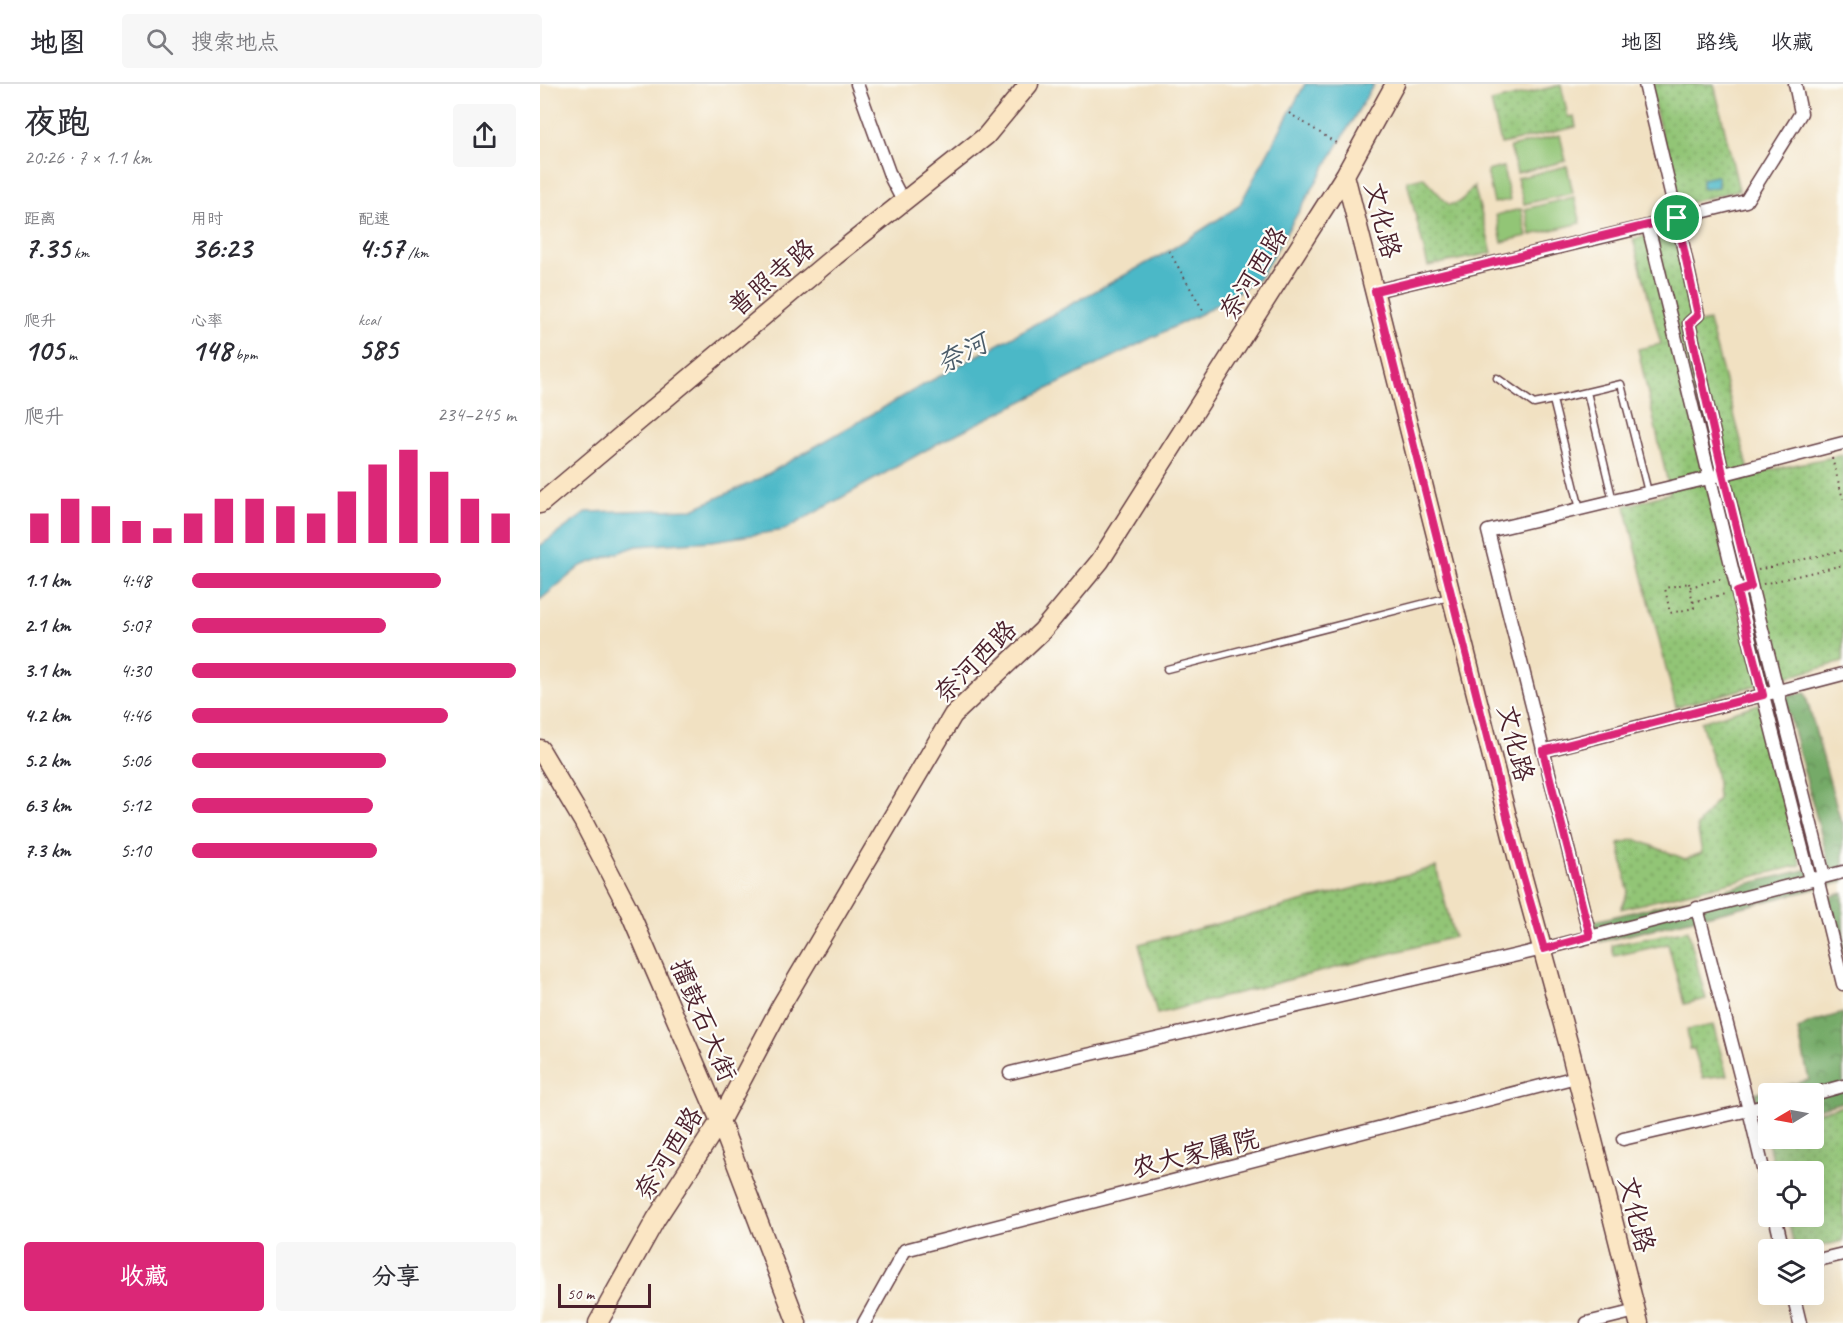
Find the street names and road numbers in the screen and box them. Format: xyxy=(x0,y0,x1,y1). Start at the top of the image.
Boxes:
street label: 文化路 xyxy=(1357,178,1408,262)
street label: 奈河西路 xyxy=(1212,220,1295,326)
street label: 普照寺路 xyxy=(721,231,822,323)
street label: 奈河西路 xyxy=(927,613,1024,710)
street label: 文化路 xyxy=(1490,701,1541,785)
street label: 擂鼓石大街 xyxy=(663,954,744,1086)
street label: 奈河西路 xyxy=(627,1100,710,1206)
street label: 农大家属院 xyxy=(1128,1122,1262,1185)
street label: 文化路 xyxy=(1611,1172,1662,1256)

